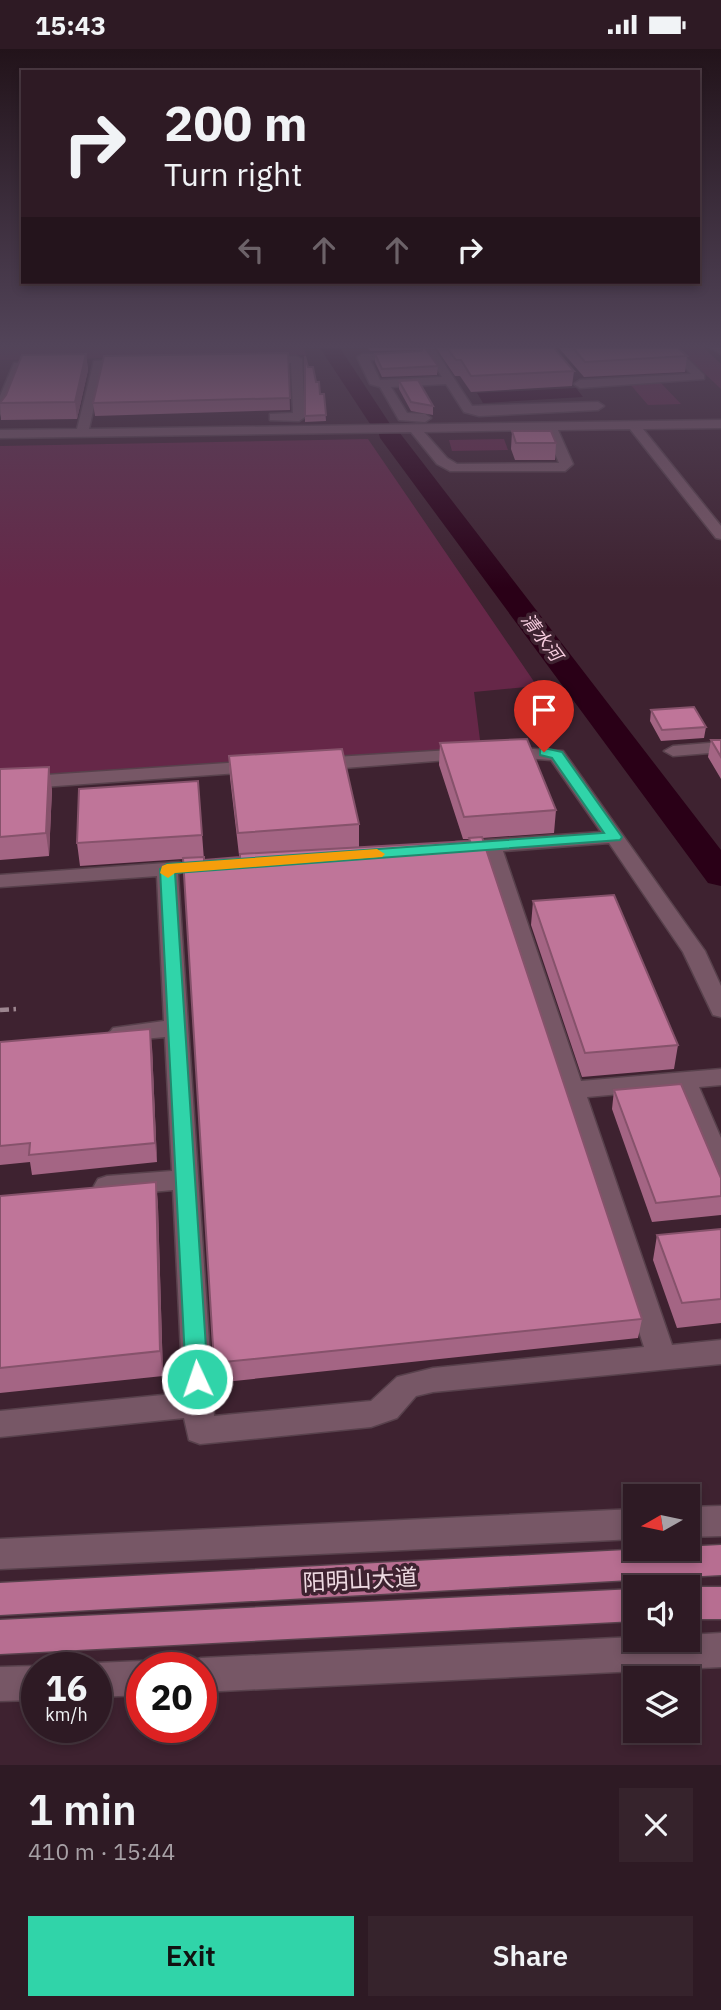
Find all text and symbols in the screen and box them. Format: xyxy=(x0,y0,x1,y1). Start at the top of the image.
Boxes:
text: 15:43 xyxy=(35,8,106,42)
text: 200 m xyxy=(164,91,308,154)
icon: right xyxy=(49,98,140,189)
text: Turn right xyxy=(164,153,302,195)
icon: left xyxy=(232,231,270,269)
icon: ahead xyxy=(305,231,343,269)
icon: ahead xyxy=(378,231,416,269)
icon: right xyxy=(451,231,489,269)
water label: 清水河 xyxy=(517,609,569,668)
pin xyxy=(514,680,574,752)
icon: arrive xyxy=(525,691,563,729)
position arrow xyxy=(160,1342,234,1416)
north arrow xyxy=(623,1484,700,1561)
map controls xyxy=(623,1484,700,1743)
street label: 阳明山大道 xyxy=(302,1561,418,1597)
button: sound xyxy=(623,1575,700,1652)
speed limit sign: 20 xyxy=(126,1652,217,1743)
text: 16 xyxy=(45,1665,88,1711)
button: layers xyxy=(623,1666,700,1743)
text: km/h xyxy=(45,1703,88,1726)
text: 1 min xyxy=(28,1782,137,1837)
button: close xyxy=(619,1788,693,1862)
text: 410 m · 15:44 xyxy=(28,1836,175,1866)
button: Exit xyxy=(28,1916,354,1996)
button: Share xyxy=(368,1916,693,1996)

